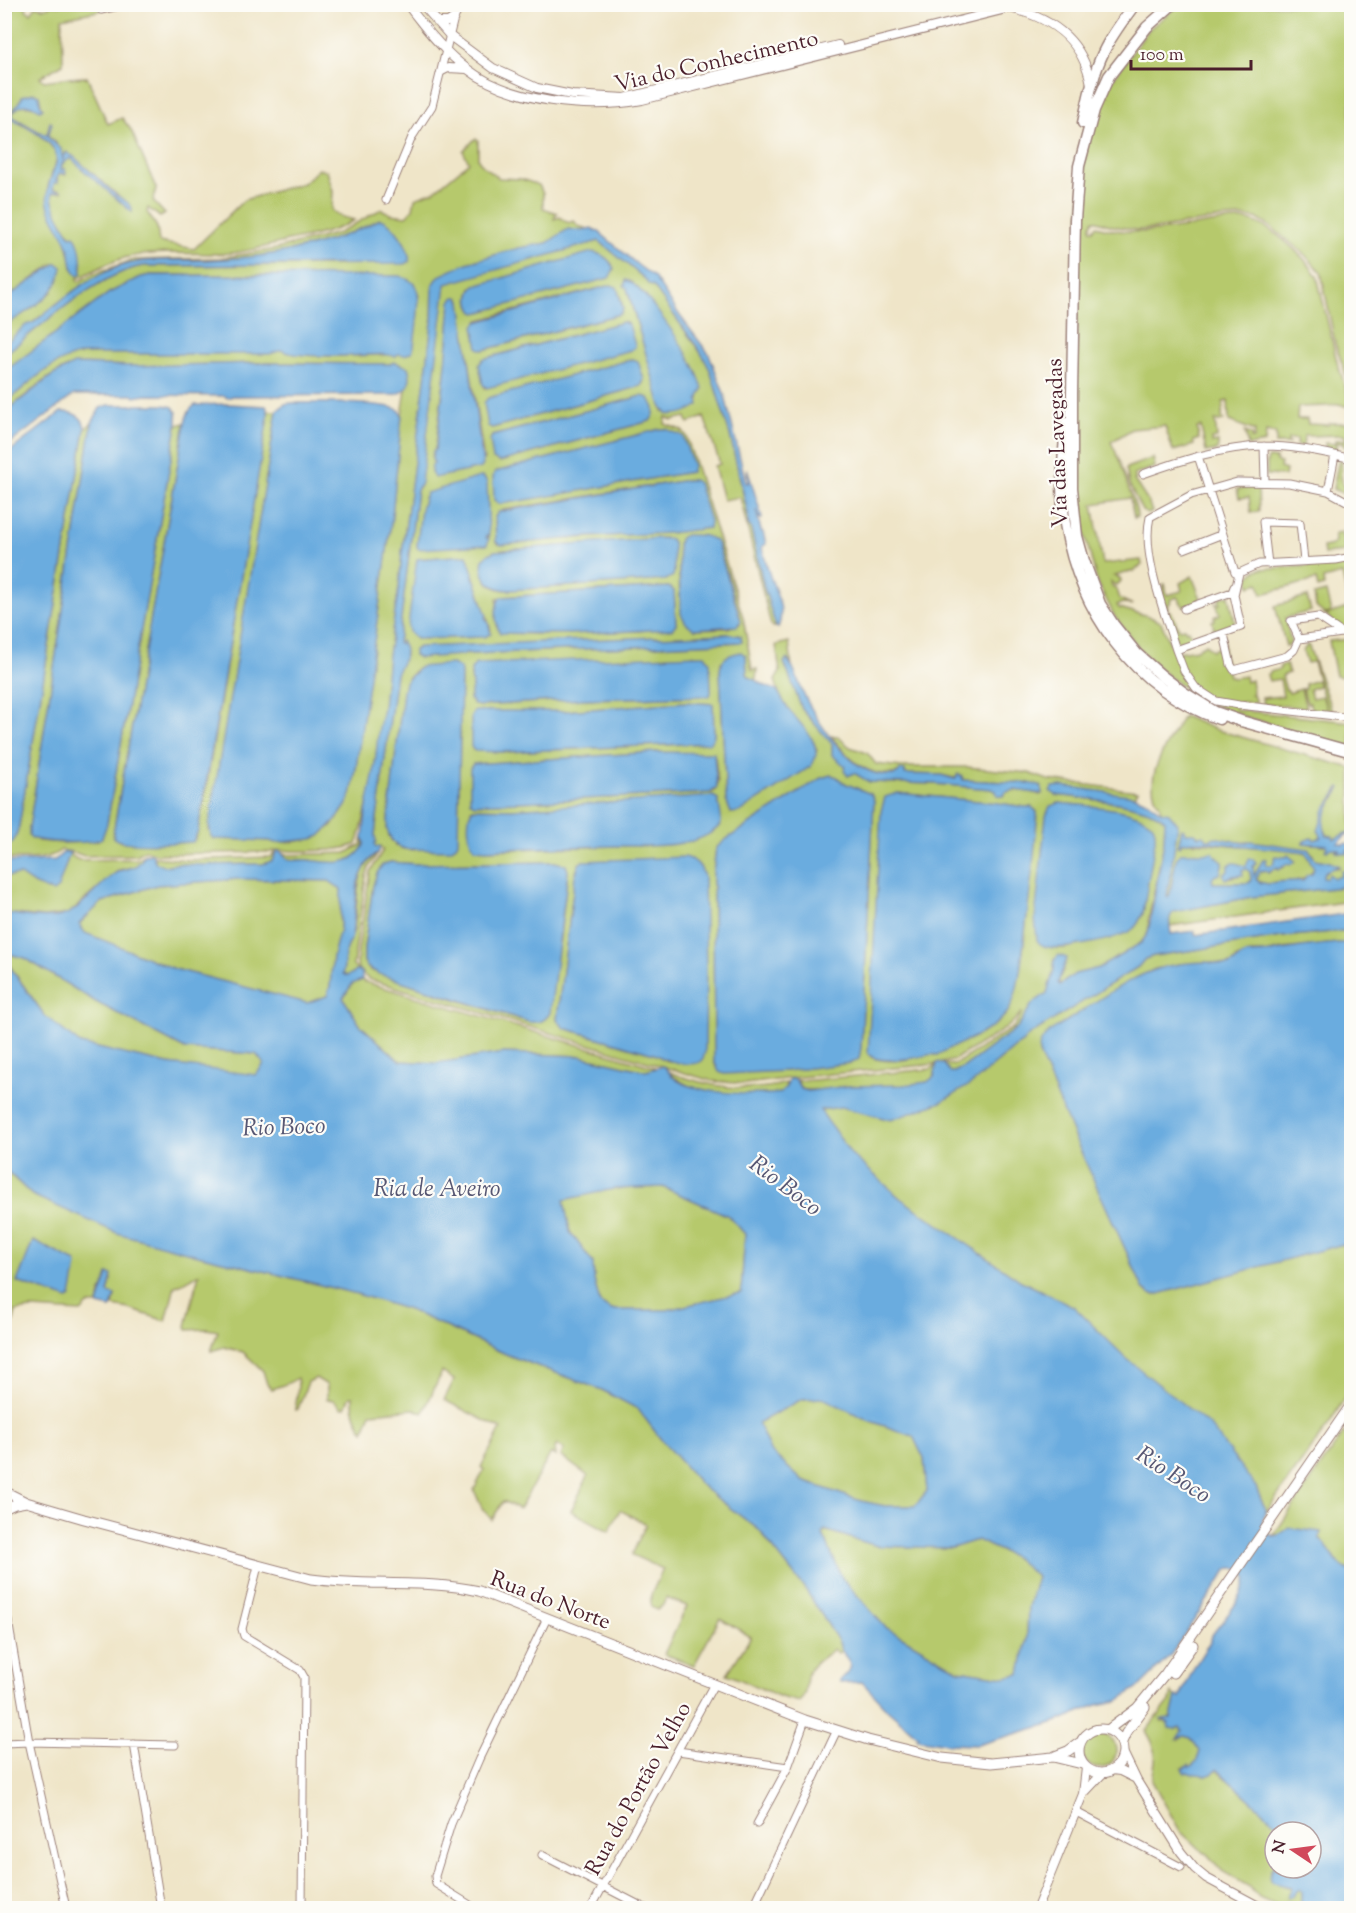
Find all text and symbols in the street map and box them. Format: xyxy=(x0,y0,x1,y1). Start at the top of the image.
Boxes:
street label: Via do Conhecimento xyxy=(612,24,822,102)
scale bar xyxy=(1131,33,1251,71)
text: 100 m xyxy=(1140,43,1184,69)
street label: Via das Lavegadas xyxy=(1040,358,1078,528)
water label: Rio Boco xyxy=(242,1110,326,1146)
water label: Rio Boco xyxy=(741,1148,828,1225)
water label: Ria de Aveiro xyxy=(374,1173,500,1207)
water label: Rio Boco xyxy=(1129,1439,1217,1513)
street label: Rua do Norte xyxy=(485,1564,615,1639)
street label: Rua do Portão Velho xyxy=(579,1697,701,1882)
north arrow xyxy=(1263,1820,1323,1880)
text: N xyxy=(1268,1838,1294,1856)

